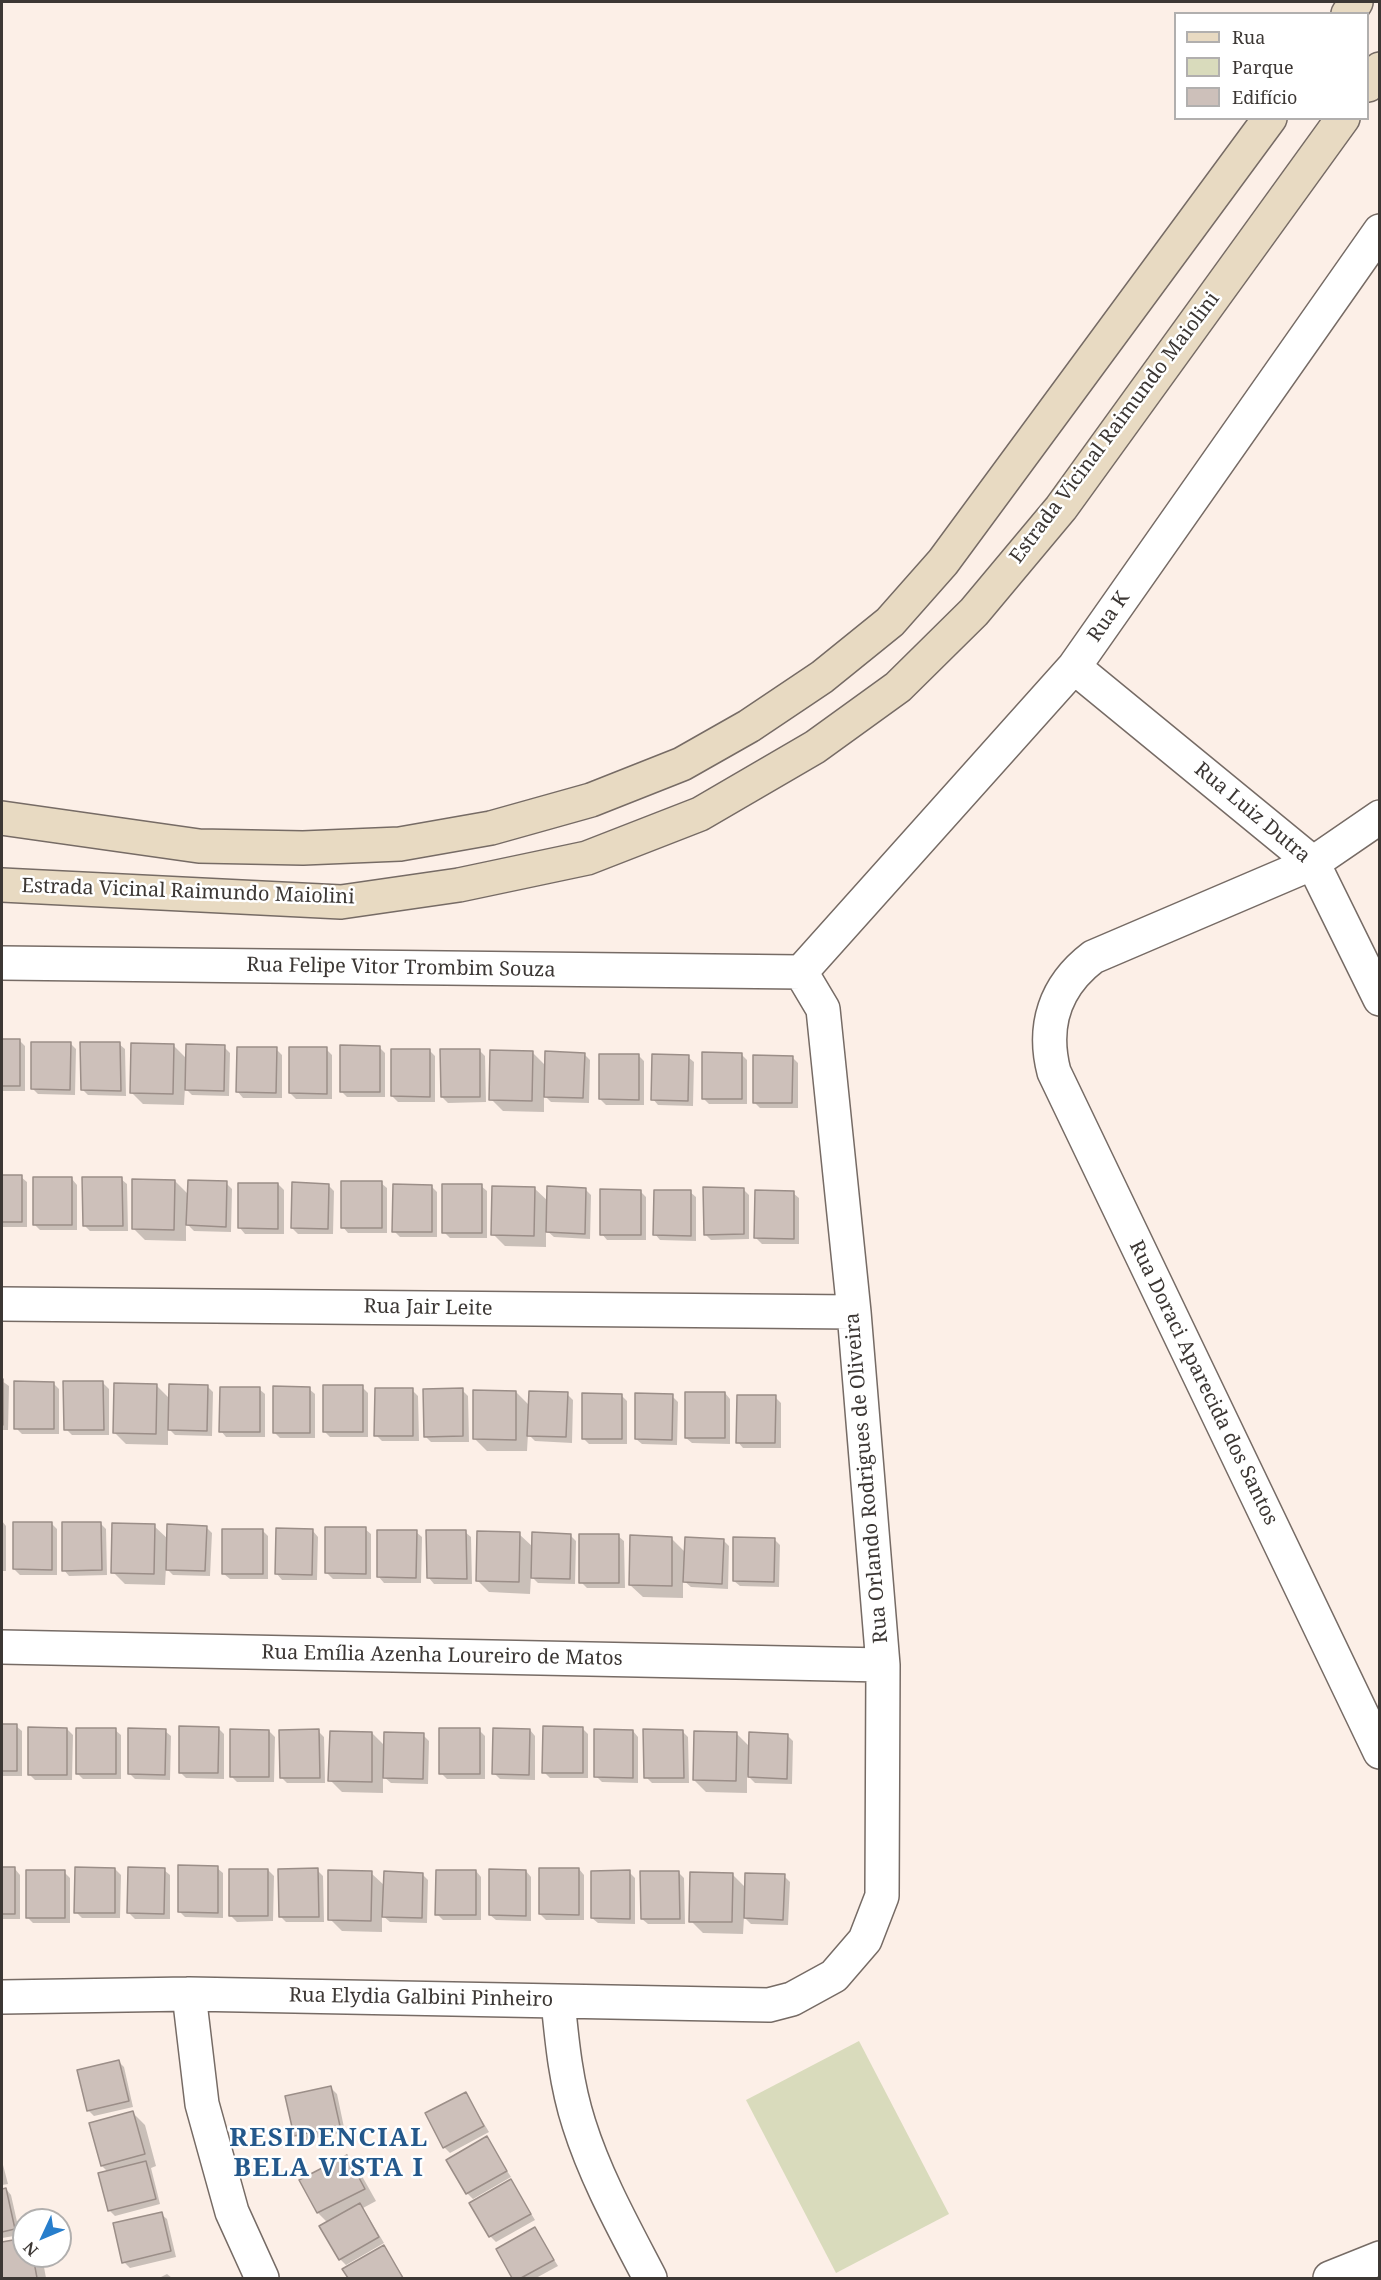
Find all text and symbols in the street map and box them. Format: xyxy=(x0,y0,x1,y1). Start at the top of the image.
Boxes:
legend xyxy=(1174,12,1369,120)
text: Rua xyxy=(1232,25,1265,49)
text: Parque xyxy=(1232,55,1294,79)
text: Edifício xyxy=(1232,85,1297,109)
street label: Estrada Vicinal Raimundo Maiolini xyxy=(1005,288,1225,568)
street label: Rua K xyxy=(1083,587,1135,647)
street label: Rua Luiz Dutra xyxy=(1189,758,1315,868)
street label: Estrada Vicinal Raimundo Maiolini xyxy=(21,874,355,910)
street label: Rua Felipe Vitor Trombim Souza xyxy=(246,953,556,983)
street label: Rua Doraci Aparecida dos Santos xyxy=(1123,1237,1283,1529)
street label: Rua Jair Leite xyxy=(363,1295,493,1321)
street label: Rua Orlando Rodrigues de Oliveira xyxy=(841,1312,893,1644)
street label: Rua Emília Azenha Loureiro de Matos xyxy=(261,1641,623,1671)
street label: Rua Elydia Galbini Pinheiro xyxy=(289,1984,553,2012)
district label: RESIDENCIAL BELA VISTA I xyxy=(229,2123,429,2184)
north arrow xyxy=(12,2208,72,2268)
text: N xyxy=(18,2237,43,2261)

